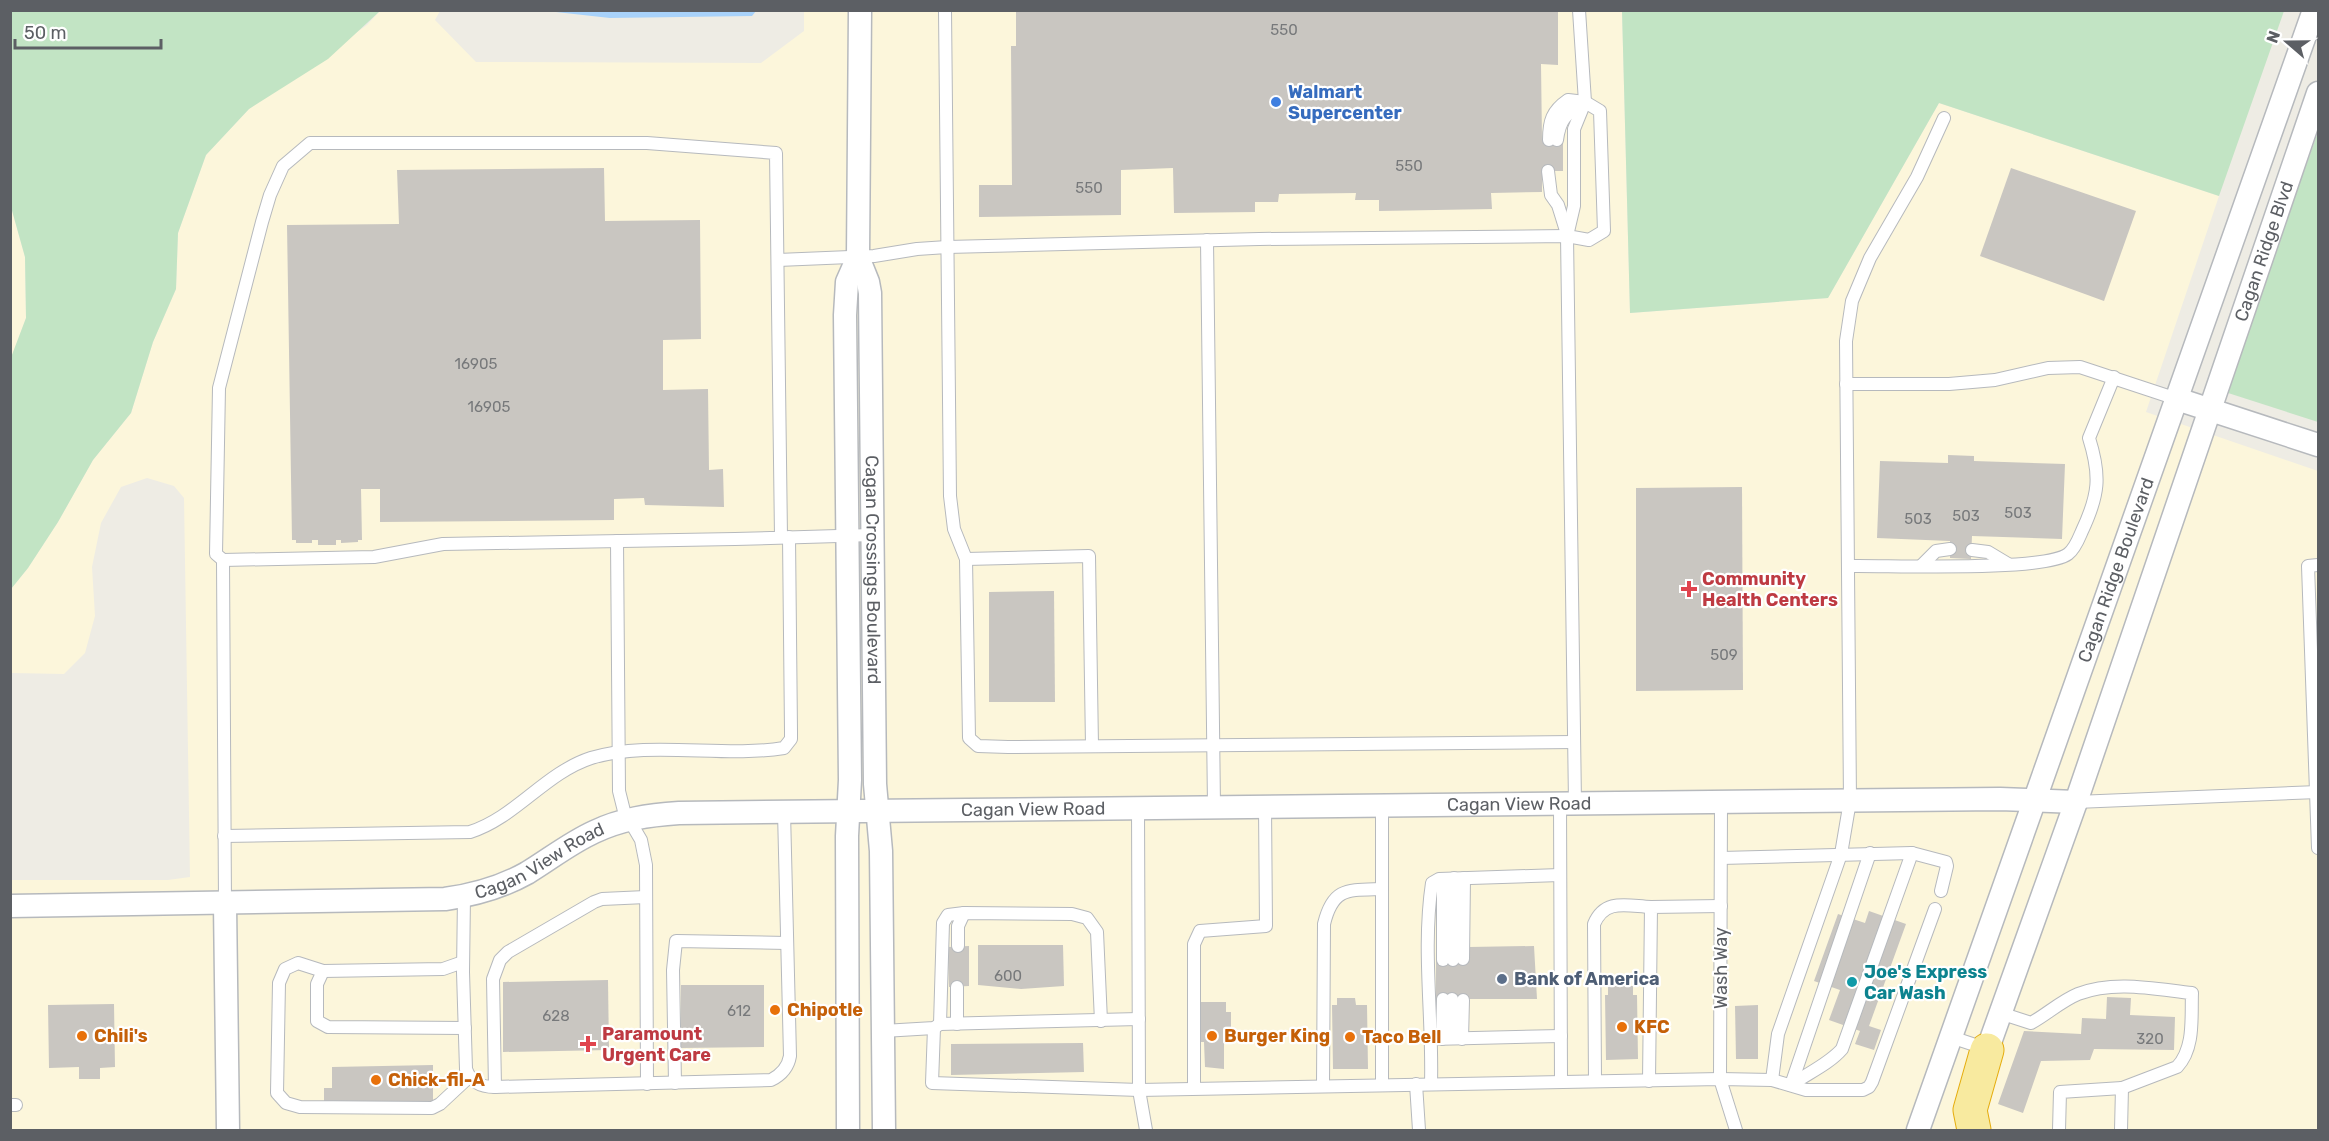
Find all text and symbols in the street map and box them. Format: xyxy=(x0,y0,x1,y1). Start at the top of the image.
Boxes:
scale bar xyxy=(15,12,160,50)
north arrow xyxy=(2257,12,2317,72)
house number: 550 xyxy=(1270,21,1298,39)
text: 50 m xyxy=(24,22,67,44)
text: N xyxy=(2262,28,2284,46)
place label: Walmart Supercenter xyxy=(1288,81,1402,124)
marker: Walmart Supercenter xyxy=(1269,95,1283,109)
house number: 550 xyxy=(1395,157,1423,175)
street label: Cagan Ridge Blvd xyxy=(2230,178,2298,324)
house number: 550 xyxy=(1075,179,1103,197)
house number: 16905 xyxy=(455,355,497,373)
house number: 16905 xyxy=(468,398,510,416)
street label: Cagan Crossings Boulevard xyxy=(861,455,885,685)
street label: Cagan Ridge Boulevard xyxy=(2073,475,2159,665)
house number: 503 xyxy=(2004,504,2032,522)
house number: 503 xyxy=(1952,507,1980,525)
house number: 503 xyxy=(1904,510,1932,528)
place label: Community Health Centers xyxy=(1702,568,1838,611)
marker: Community Health Centers xyxy=(1680,580,1698,598)
house number: 509 xyxy=(1710,646,1738,664)
street label: Cagan View Road xyxy=(1447,792,1592,816)
street label: Cagan View Road xyxy=(961,797,1106,821)
street label: Cagan View Road xyxy=(472,818,608,904)
street label: Wash Way xyxy=(1710,927,1732,1009)
place label: Joe's Express Car Wash xyxy=(1864,961,1987,1004)
house number: 600 xyxy=(994,967,1022,985)
place label: Bank of America xyxy=(1514,968,1660,990)
marker: Bank of America xyxy=(1495,972,1509,986)
marker: Joe's Express Car Wash xyxy=(1845,975,1859,989)
place label: Chipotle xyxy=(787,999,863,1021)
house number: 612 xyxy=(727,1002,751,1020)
marker: Chipotle xyxy=(768,1003,782,1017)
house number: 628 xyxy=(542,1007,570,1025)
place label: KFC xyxy=(1634,1016,1670,1038)
marker: KFC xyxy=(1615,1020,1629,1034)
place label: Paramount Urgent Care xyxy=(602,1023,711,1066)
place label: Chili's xyxy=(94,1025,148,1047)
place label: Burger King xyxy=(1224,1025,1330,1047)
place label: Taco Bell xyxy=(1362,1026,1441,1048)
marker: Chili's xyxy=(75,1029,89,1043)
marker: Burger King xyxy=(1205,1029,1219,1043)
marker: Taco Bell xyxy=(1343,1030,1357,1044)
house number: 320 xyxy=(2136,1030,2164,1048)
marker: Paramount Urgent Care xyxy=(579,1035,597,1053)
place label: Chick-fil-A xyxy=(388,1069,485,1091)
marker: Chick-fil-A xyxy=(369,1073,383,1087)

